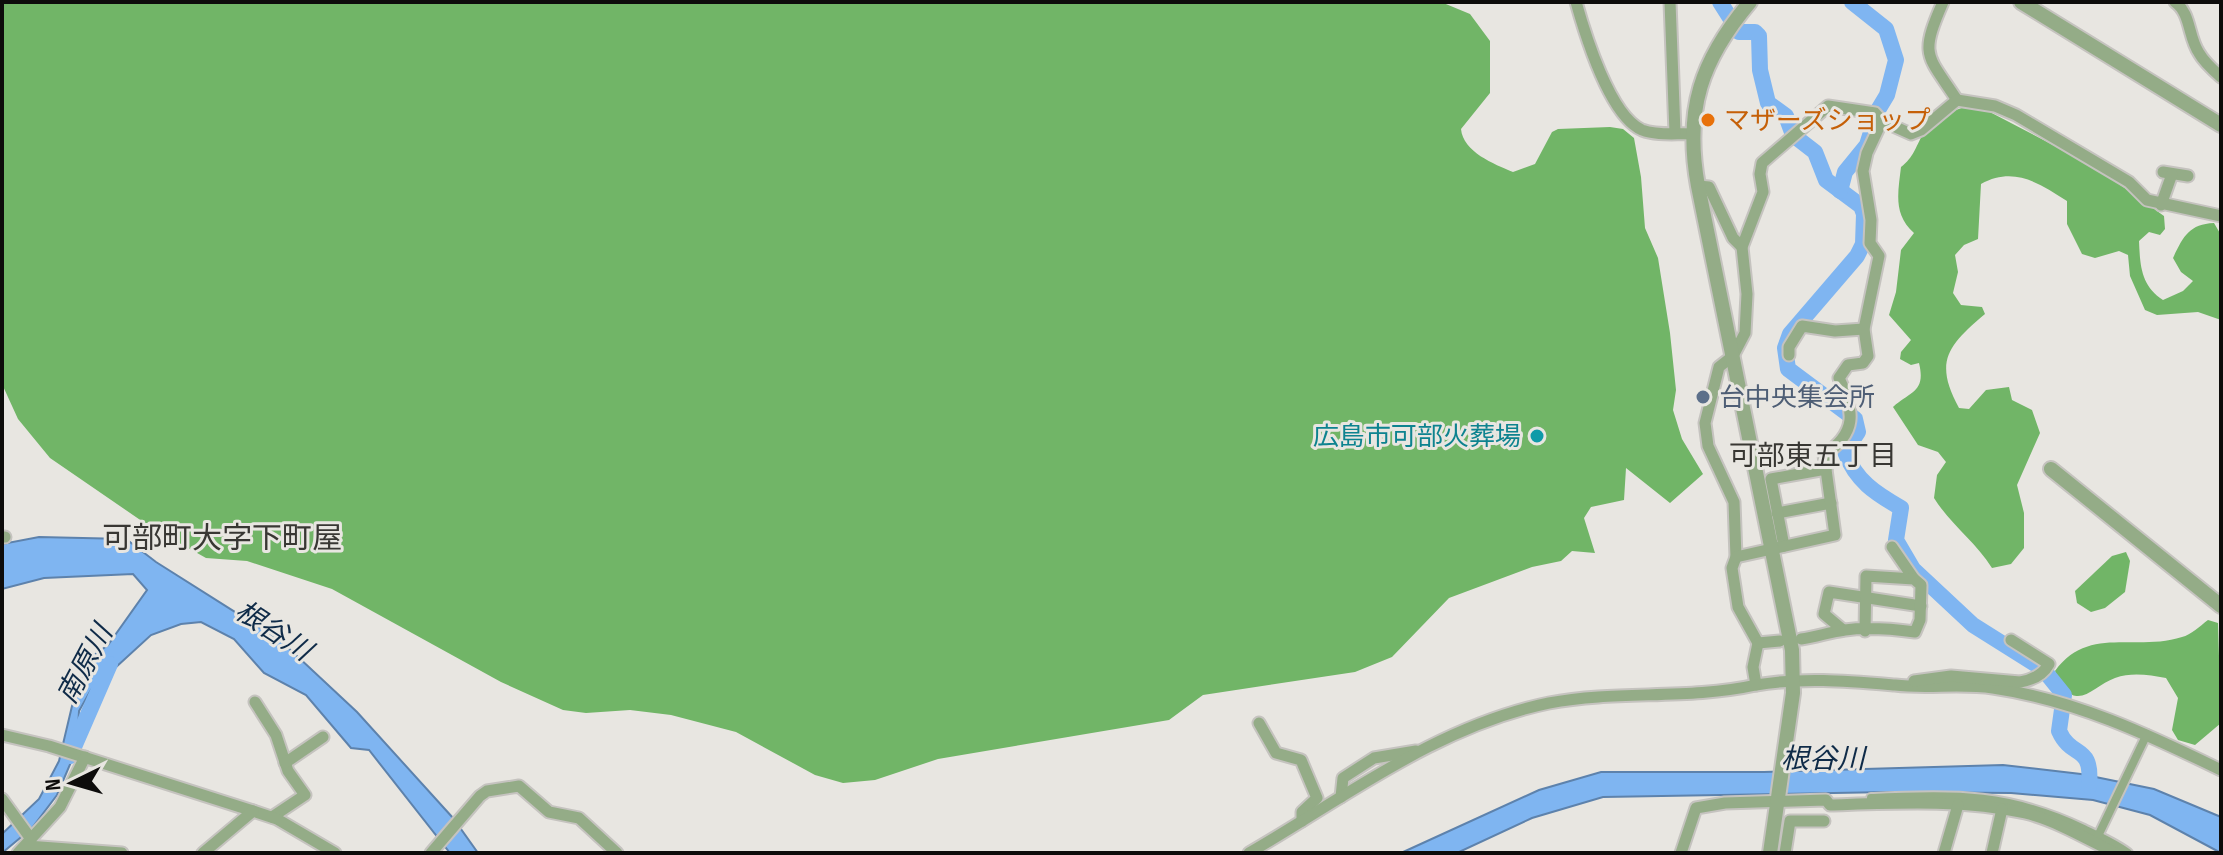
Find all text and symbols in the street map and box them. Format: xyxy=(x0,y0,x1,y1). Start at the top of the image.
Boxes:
place label: マザーズショップ xyxy=(1724,106,1931,137)
marker: マザーズショップ xyxy=(1699,111,1717,129)
place label: 台中央集会所 xyxy=(1719,383,1875,414)
marker: 台中央集会所 xyxy=(1694,388,1712,406)
place label: 広島市可部火葬場 xyxy=(1313,422,1521,453)
marker: 広島市可部火葬場 xyxy=(1528,427,1546,445)
district label: 可部東五丁目 xyxy=(1729,440,1897,473)
district label: 可部町大字下町屋 xyxy=(102,521,342,557)
water label: 根谷川 xyxy=(229,595,320,670)
water label: 南原川 xyxy=(51,617,121,710)
north arrow xyxy=(32,743,112,823)
water label: 根谷川 xyxy=(1781,743,1868,776)
text: N xyxy=(40,778,68,792)

